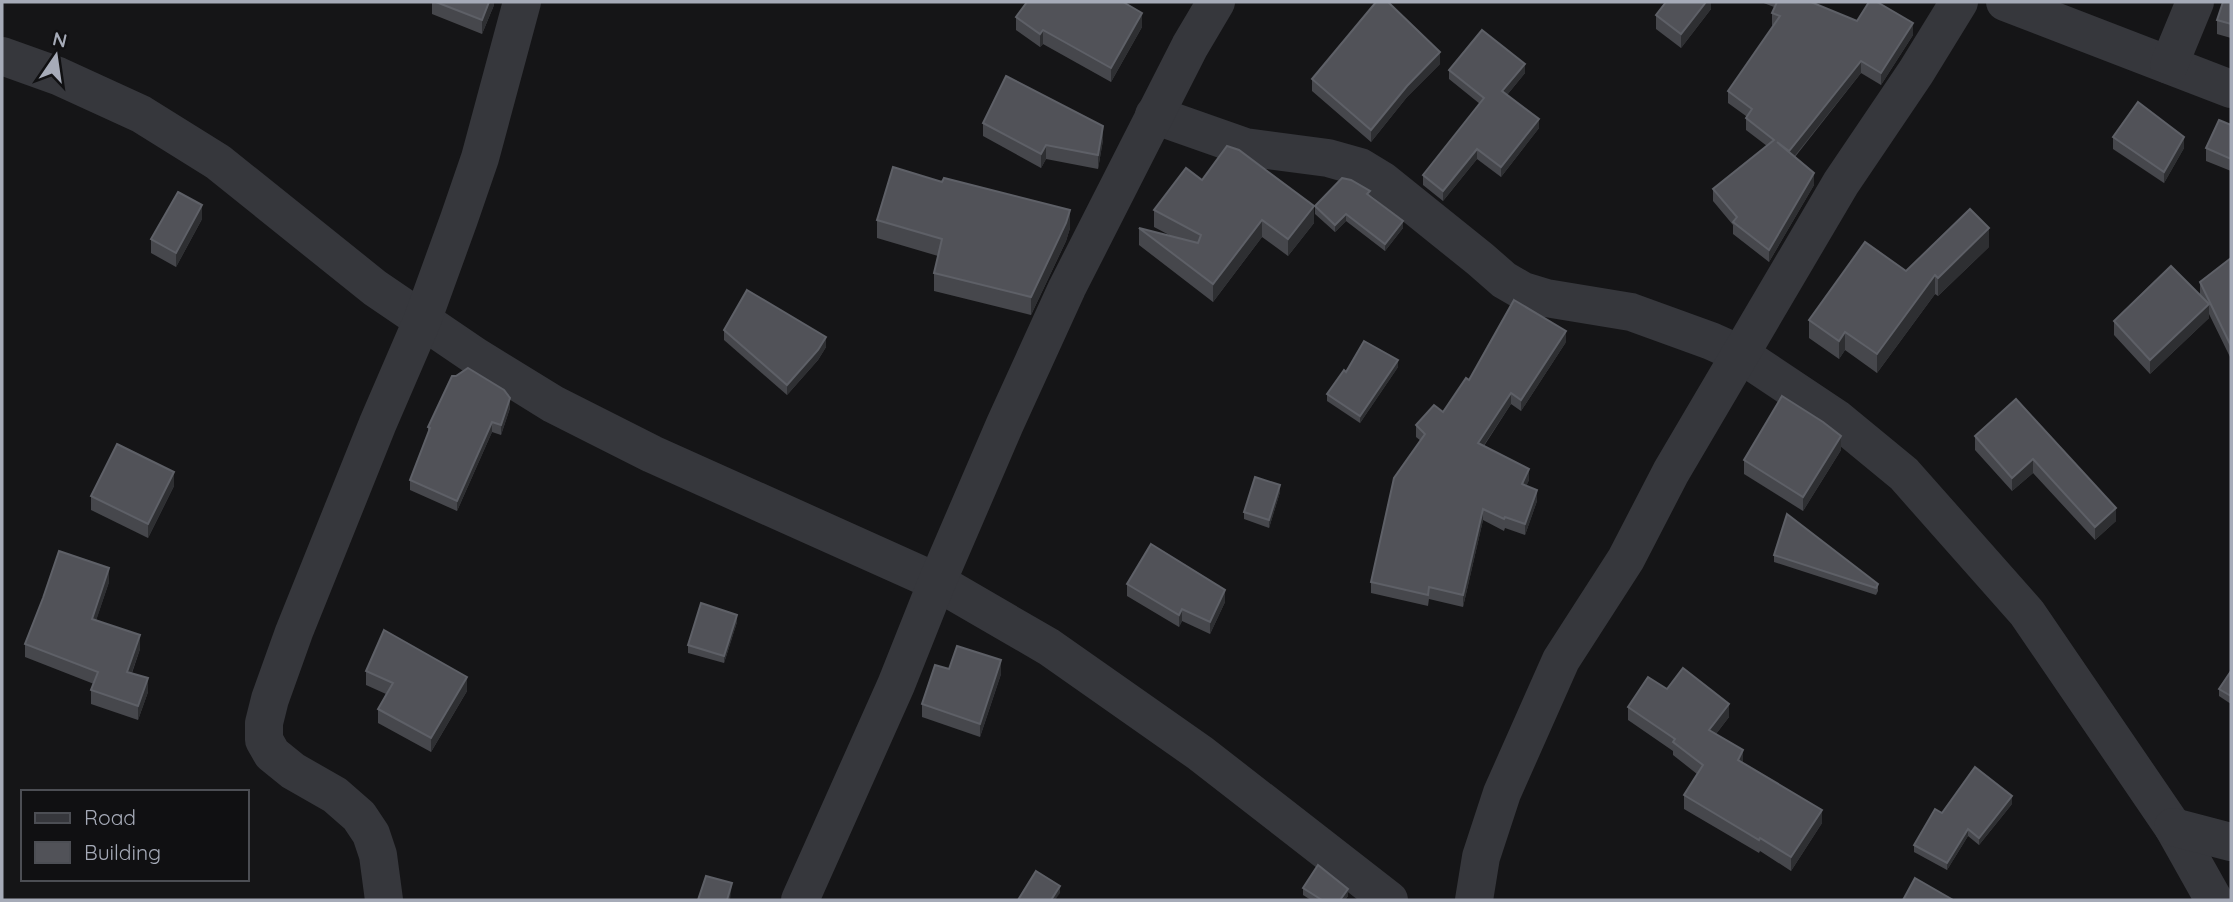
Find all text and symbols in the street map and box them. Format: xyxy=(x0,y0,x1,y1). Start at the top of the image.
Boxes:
north arrow xyxy=(21,21,91,91)
text: N xyxy=(50,26,69,53)
legend xyxy=(21,790,248,881)
text: Road xyxy=(84,804,136,830)
text: Building xyxy=(84,839,161,865)

